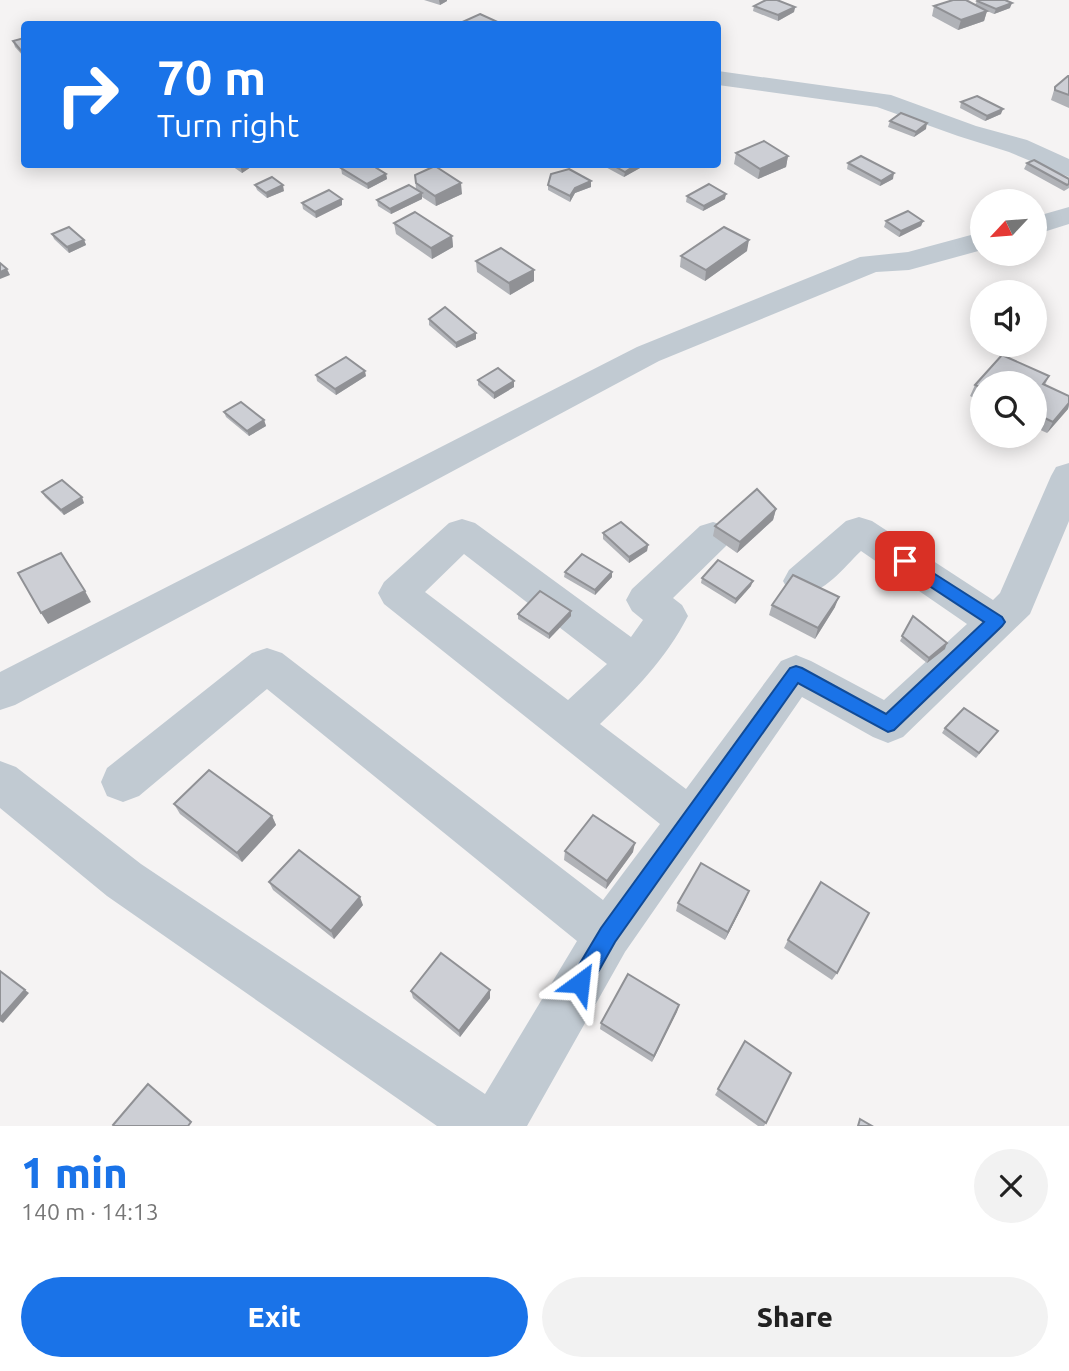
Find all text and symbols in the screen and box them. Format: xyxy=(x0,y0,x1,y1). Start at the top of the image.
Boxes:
icon: right xyxy=(42,49,133,140)
text: 70 m xyxy=(157,49,266,104)
text: Turn right xyxy=(157,107,299,143)
north arrow xyxy=(970,189,1046,266)
map controls xyxy=(970,189,1047,448)
button: sound xyxy=(970,280,1047,357)
button: search xyxy=(970,371,1047,448)
pin xyxy=(875,531,935,591)
icon: arrive xyxy=(886,542,924,580)
position arrow xyxy=(543,946,617,1020)
text: 1 min xyxy=(21,1149,128,1196)
button: close xyxy=(974,1149,1048,1223)
text: 140 m · 14:13 xyxy=(21,1199,159,1224)
button: Exit xyxy=(21,1277,528,1357)
button: Share xyxy=(542,1277,1048,1357)

